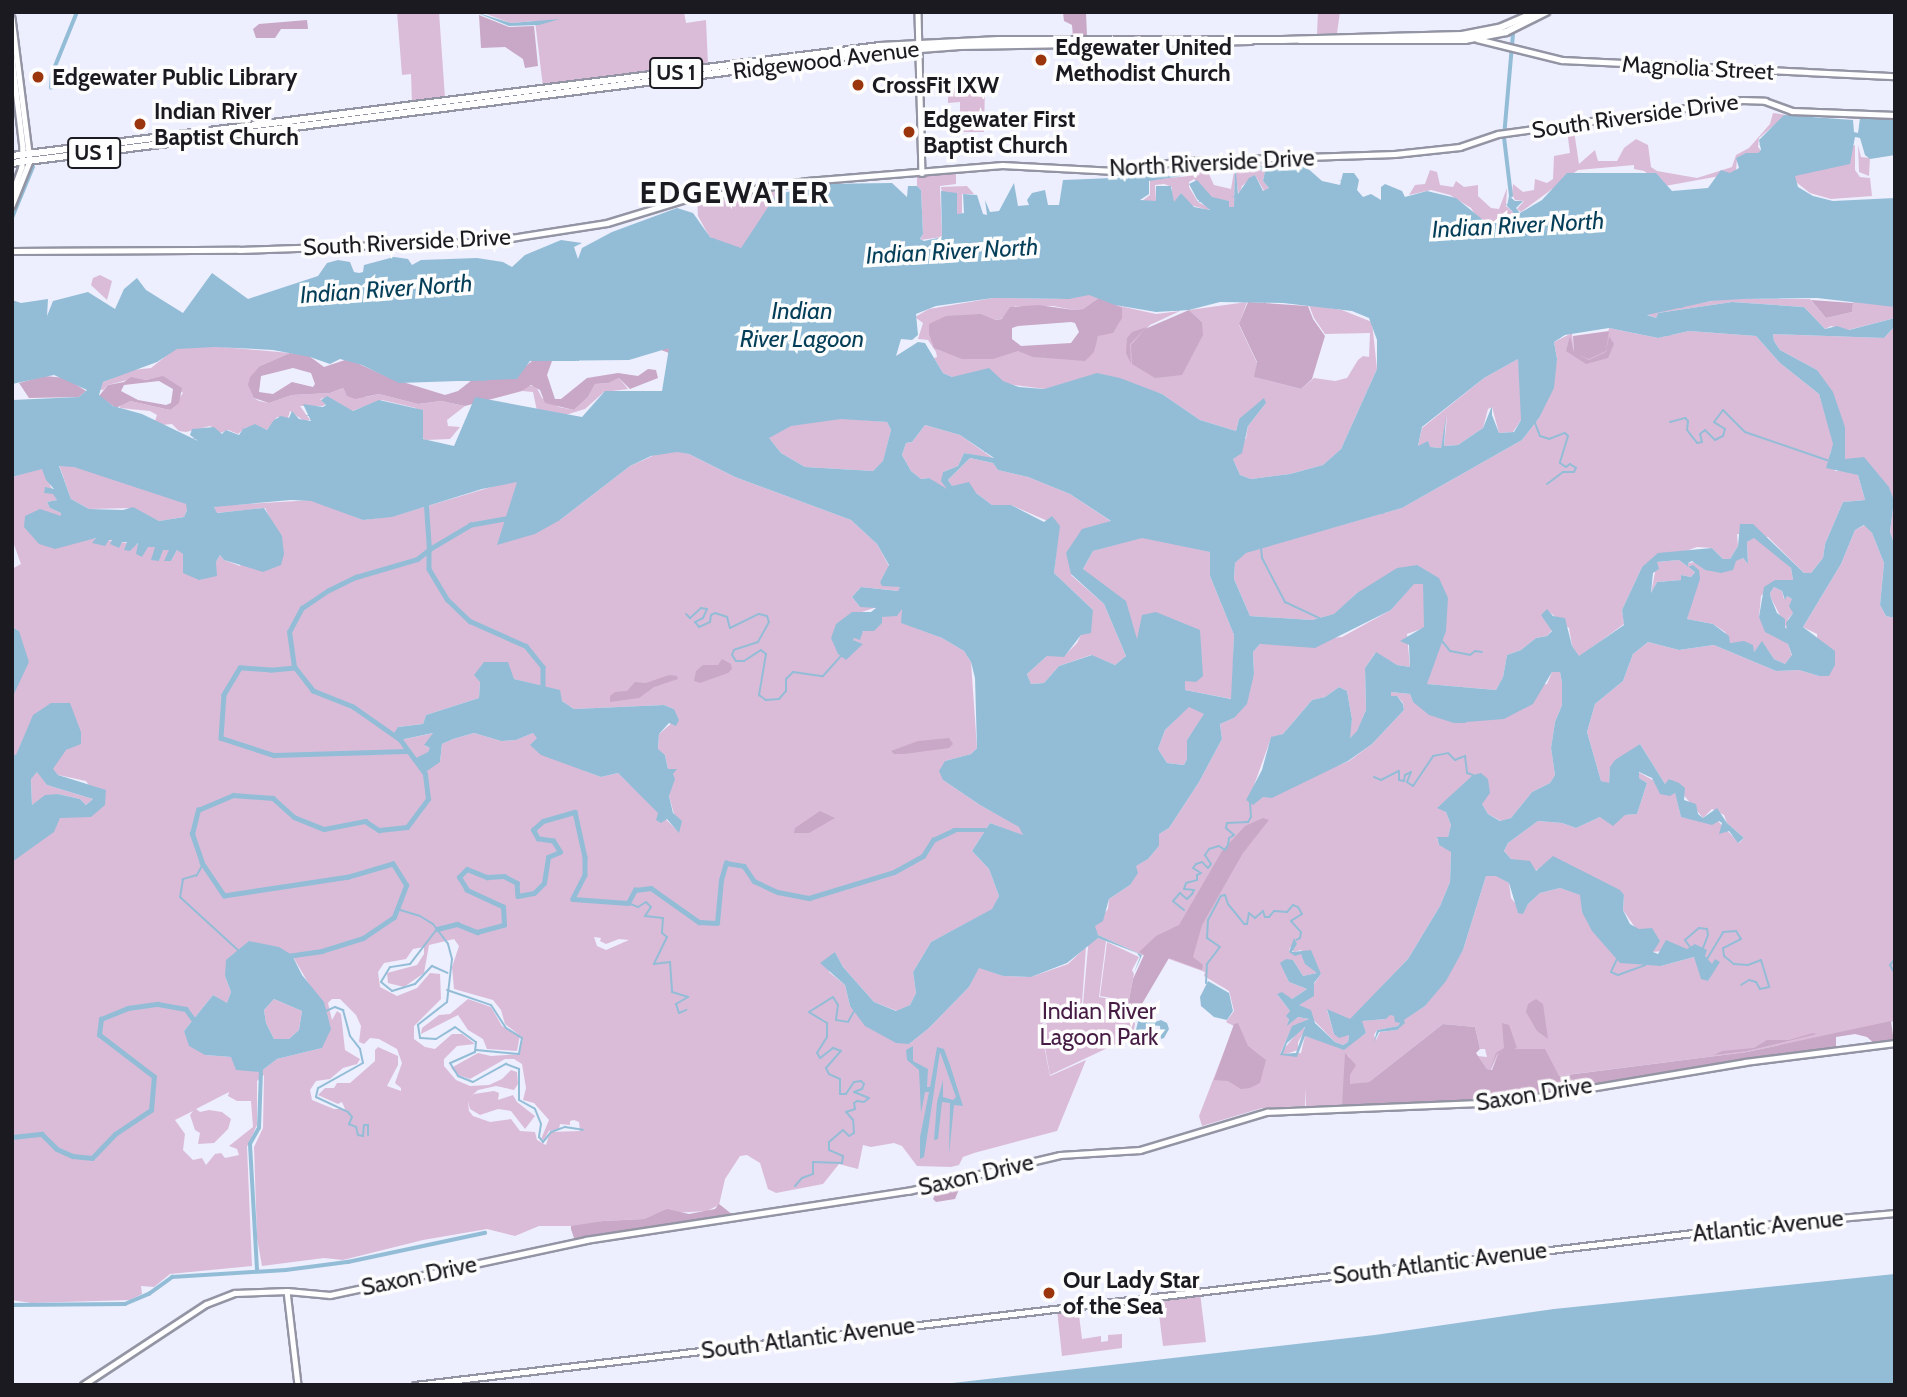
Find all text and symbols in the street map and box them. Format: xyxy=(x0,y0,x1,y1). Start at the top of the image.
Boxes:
place label: Edgewater United Methodist Church xyxy=(1055,33,1232,87)
street label: Ridgewood Avenue xyxy=(731,35,921,85)
street label: Magnolia Street xyxy=(1621,50,1775,86)
marker: Edgewater United Methodist Church xyxy=(1033,52,1049,68)
road number: US 1 xyxy=(648,56,704,90)
place label: Edgewater Public Library xyxy=(52,63,297,91)
marker: Edgewater Public Library xyxy=(30,69,46,85)
place label: CrossFit IXW xyxy=(872,71,999,99)
marker: CrossFit IXW xyxy=(850,77,866,93)
street label: South Riverside Drive xyxy=(1530,88,1740,144)
place label: Indian River Baptist Church xyxy=(154,97,299,151)
place label: Edgewater First Baptist Church xyxy=(923,105,1075,159)
marker: Indian River Baptist Church xyxy=(132,116,148,132)
marker: Edgewater First Baptist Church xyxy=(901,124,917,140)
road number: US 1 xyxy=(66,136,122,170)
street label: North Riverside Drive xyxy=(1109,144,1315,182)
district label: EDGEWATER xyxy=(641,175,829,211)
water label: Indian River North xyxy=(1431,206,1605,244)
street label: South Riverside Drive xyxy=(302,223,512,261)
water label: Indian River North xyxy=(865,232,1039,270)
water label: Indian River North xyxy=(299,269,473,309)
water label: Indian River Lagoon xyxy=(740,297,864,353)
park label: Indian River Lagoon Park xyxy=(1040,997,1158,1051)
street label: Saxon Drive xyxy=(1474,1071,1594,1117)
street label: Saxon Drive xyxy=(916,1148,1036,1202)
street label: Atlantic Avenue xyxy=(1691,1204,1845,1248)
street label: South Atlantic Avenue xyxy=(1332,1236,1548,1290)
street label: Saxon Drive xyxy=(359,1250,479,1302)
place label: Our Lady Star of the Sea xyxy=(1063,1266,1199,1320)
marker: Our Lady Star of the Sea xyxy=(1041,1285,1057,1301)
street label: South Atlantic Avenue xyxy=(700,1311,916,1365)

